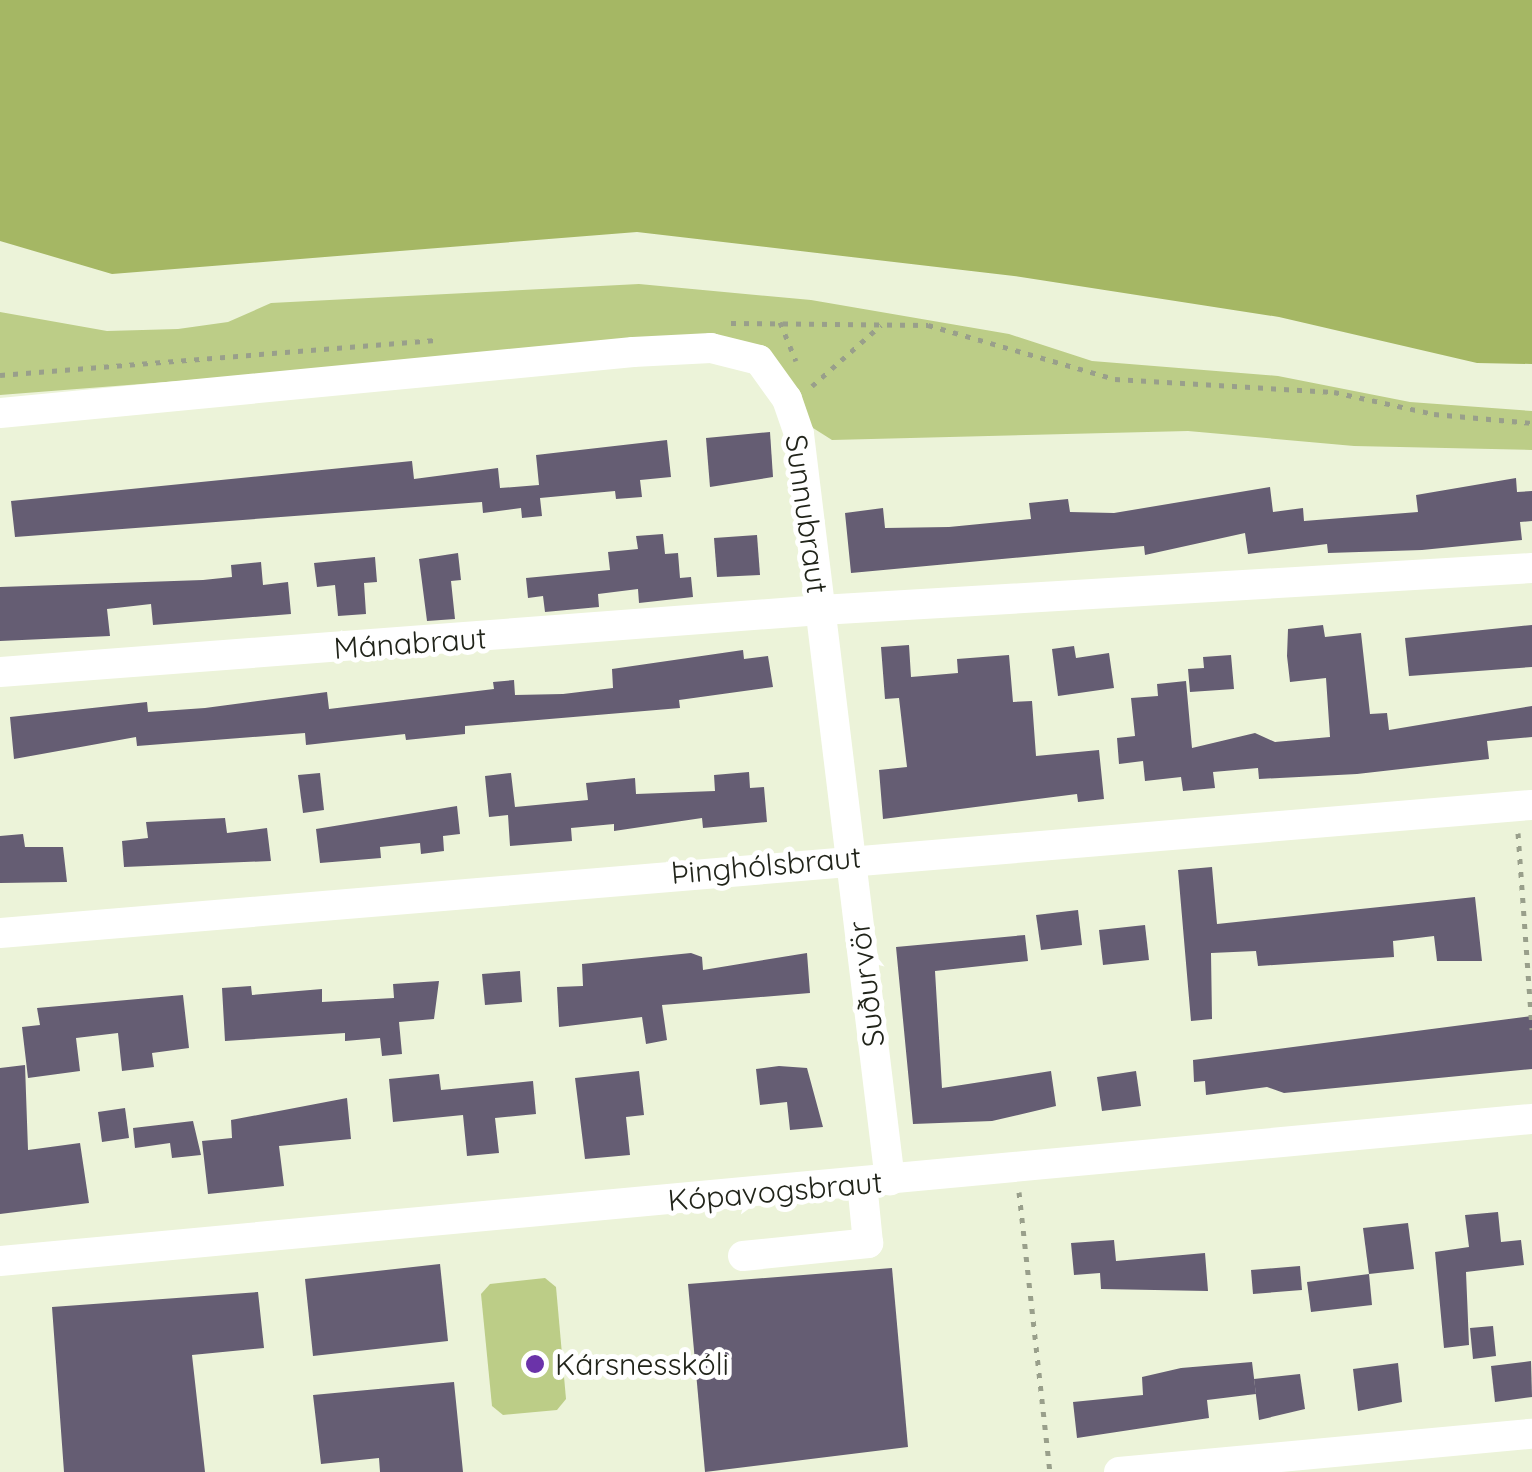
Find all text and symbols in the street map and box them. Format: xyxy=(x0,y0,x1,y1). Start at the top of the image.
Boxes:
street label: Sunnubraut xyxy=(778,432,836,596)
street label: Mánabraut xyxy=(332,620,488,666)
street label: Þinghólsbraut xyxy=(669,839,863,891)
street label: Suðurvör xyxy=(840,919,892,1049)
street label: Kópavogsbraut xyxy=(666,1164,884,1218)
place label: Kársnesskóli xyxy=(555,1346,729,1382)
marker: Kársnesskóli xyxy=(524,1353,546,1375)

